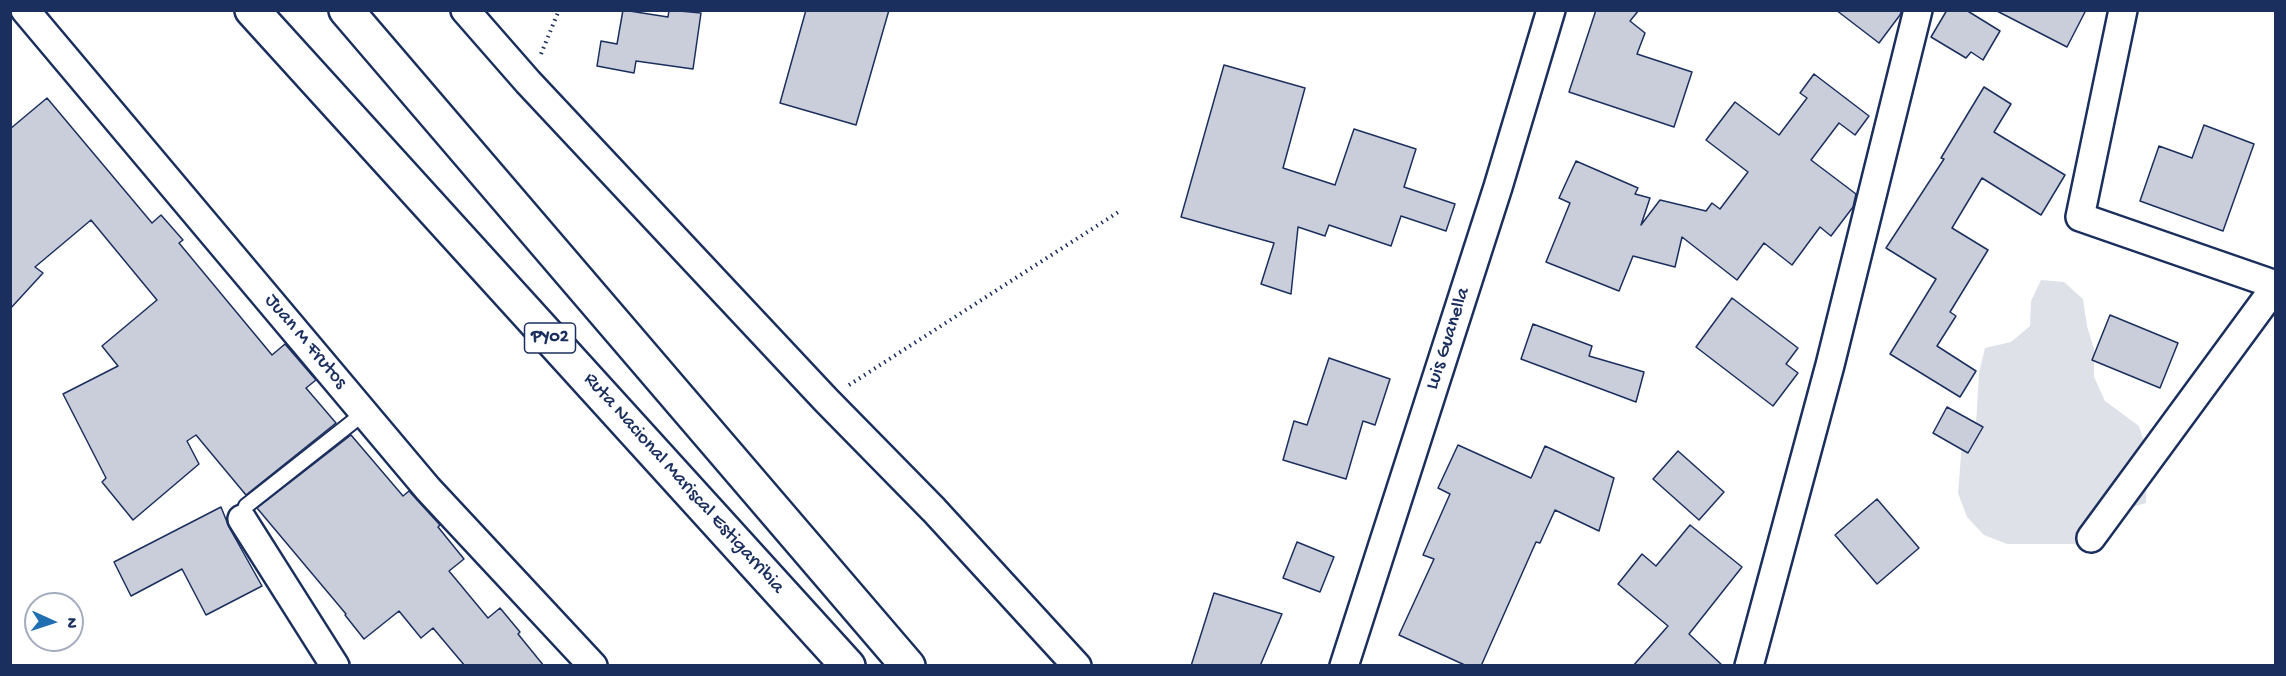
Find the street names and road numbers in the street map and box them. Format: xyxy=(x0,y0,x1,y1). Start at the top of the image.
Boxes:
street label: Luis Guanella xyxy=(1421,285,1477,393)
street label: Juan M Frutos xyxy=(258,290,352,394)
road number: PY02 xyxy=(524,323,576,353)
street label: Ruta Nacional Mariscal Estigarribia xyxy=(577,368,789,600)

